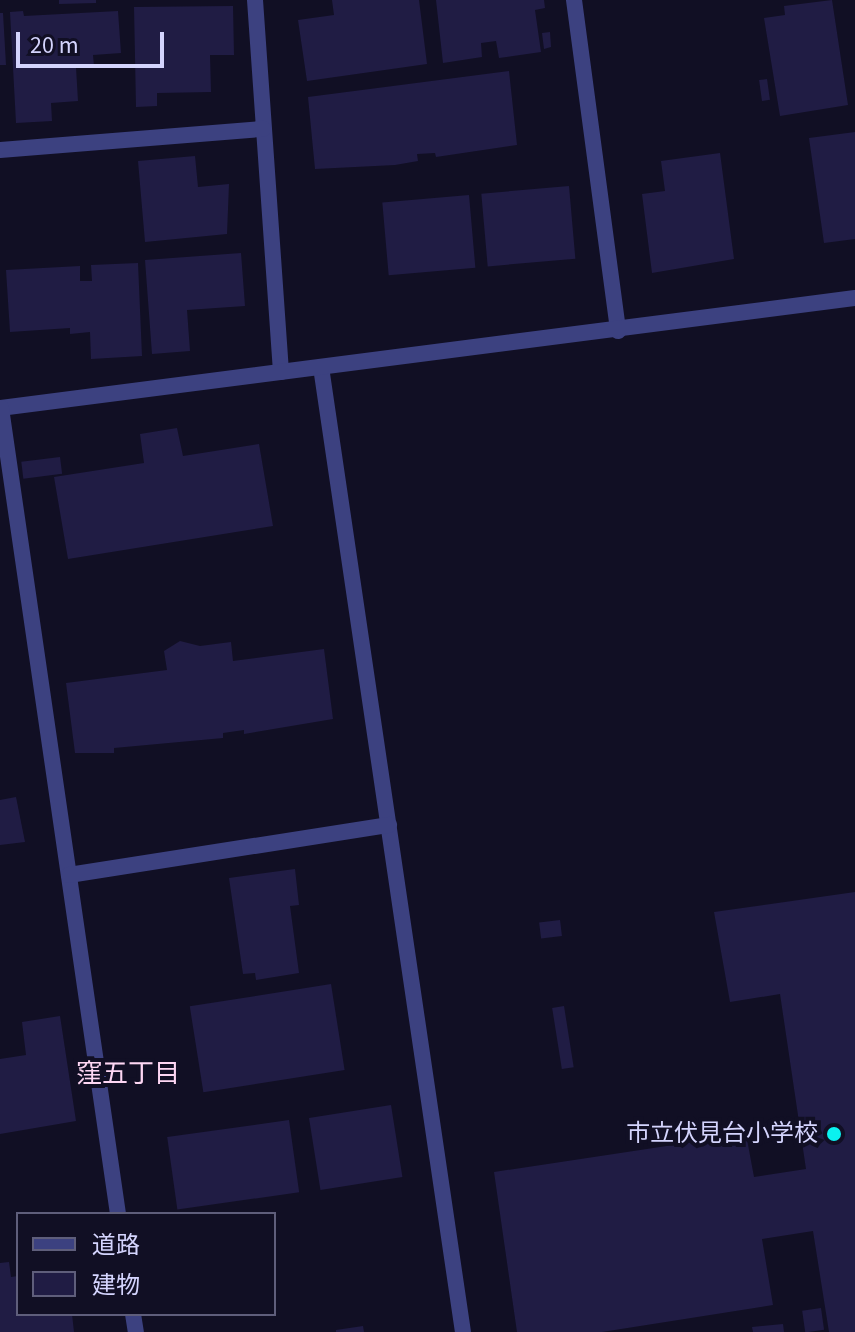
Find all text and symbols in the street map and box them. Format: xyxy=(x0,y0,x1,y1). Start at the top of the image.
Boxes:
scale bar xyxy=(20,16,168,66)
text: 20 m xyxy=(30,28,79,63)
district label: 窪五丁目 xyxy=(76,1058,180,1090)
place label: 市立伏見台小学校 xyxy=(626,1120,818,1148)
marker: 市立伏見台小学校 xyxy=(825,1125,843,1143)
legend xyxy=(16,1212,276,1316)
text: 道路 xyxy=(92,1228,140,1263)
text: 建物 xyxy=(92,1268,140,1303)

